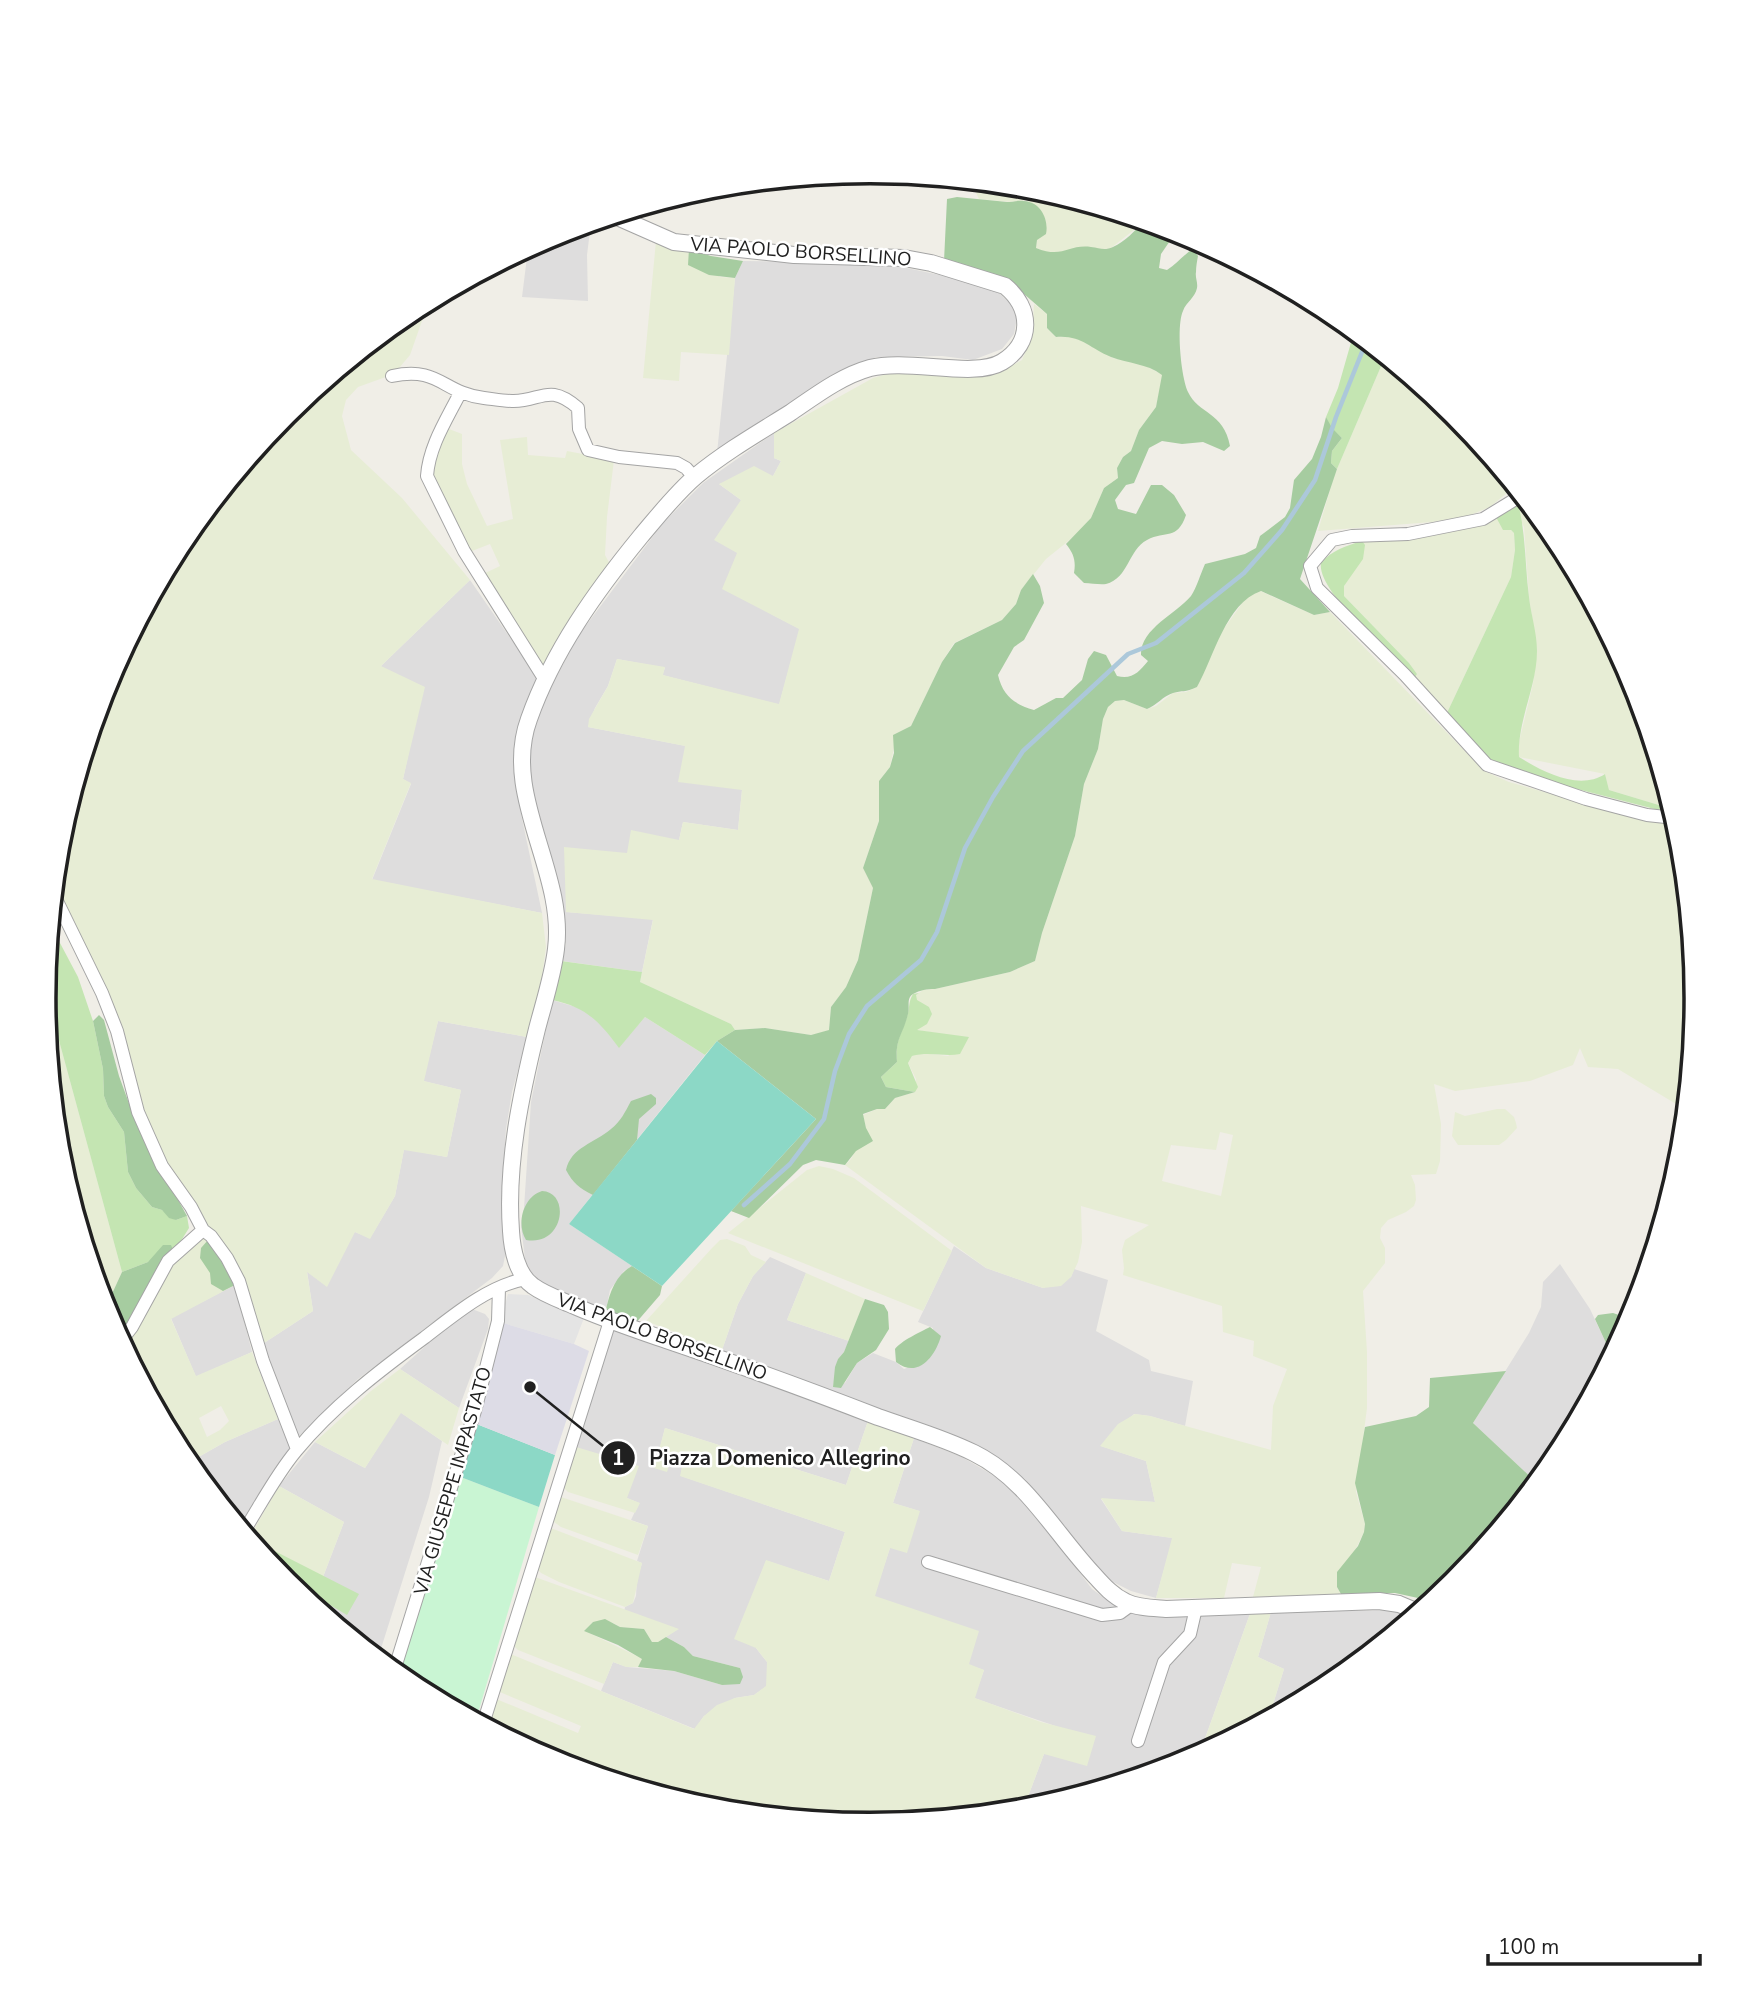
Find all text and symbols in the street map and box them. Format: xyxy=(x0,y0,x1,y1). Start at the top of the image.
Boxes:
street label: VIA PAOLO BORSELLINO xyxy=(689,231,912,273)
street label: VIA PAOLO BORSELLINO xyxy=(552,1287,771,1387)
street label: VIA GIUSEPPE IMPASTATO xyxy=(408,1364,498,1599)
callout: Piazza Domenico Allegrino xyxy=(601,1437,925,1479)
text: 1 xyxy=(612,1444,624,1472)
text: Piazza Domenico Allegrino xyxy=(649,1444,911,1472)
scale bar xyxy=(1488,1923,1700,1967)
text: 100 m xyxy=(1498,1933,1559,1961)

